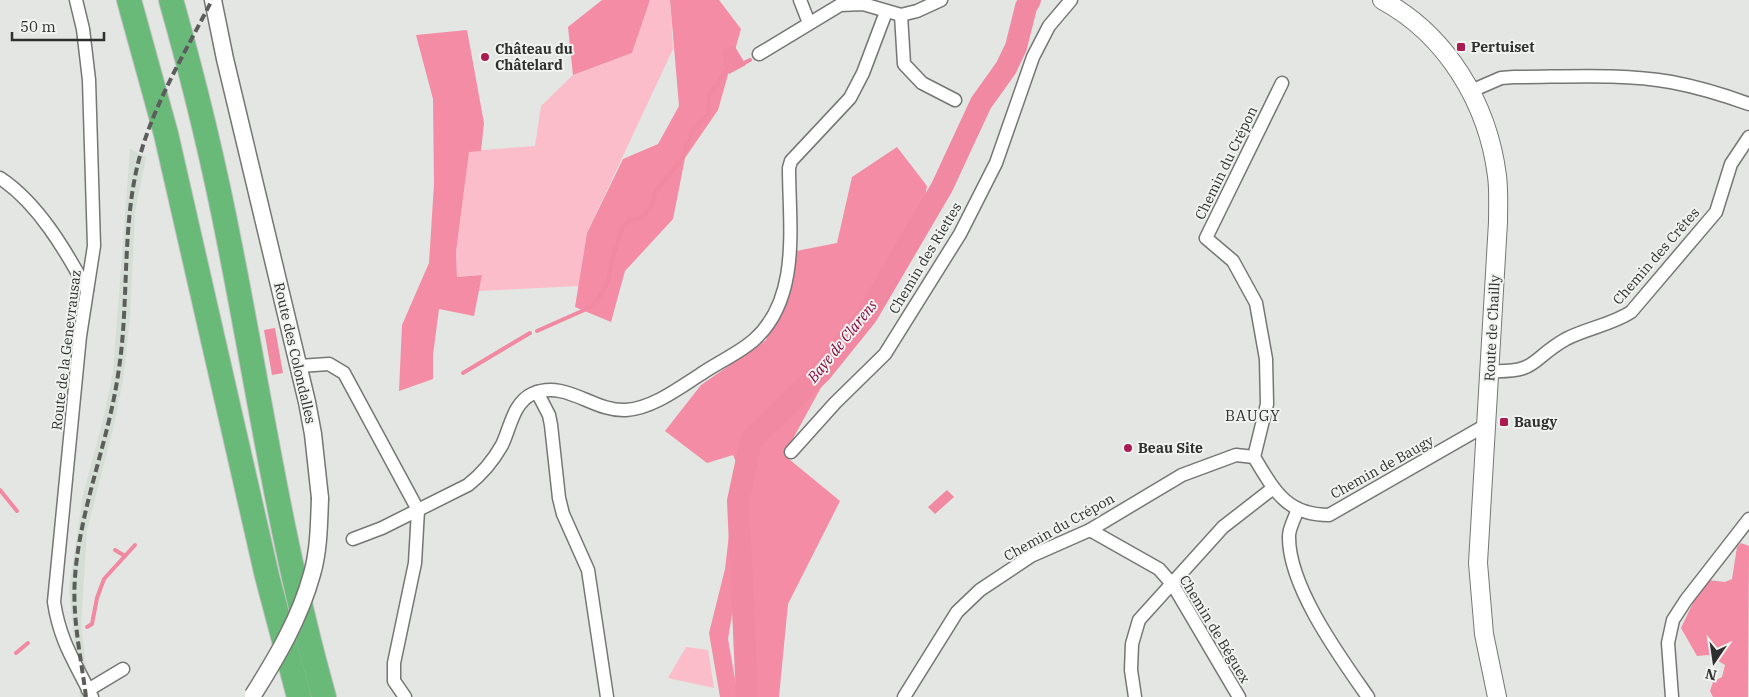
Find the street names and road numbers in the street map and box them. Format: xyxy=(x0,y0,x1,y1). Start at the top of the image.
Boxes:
street label: Chemin du Crépon xyxy=(1191,103,1261,223)
street label: Chemin des Riettes xyxy=(885,199,965,317)
street label: Chemin des Crêtes xyxy=(1609,203,1703,308)
street label: Route de la Genevrausaz xyxy=(47,269,85,431)
street label: Route de Chailly xyxy=(1480,274,1504,382)
street label: Route des Colondalles xyxy=(270,281,320,426)
street label: Chemin de Baugy xyxy=(1327,431,1437,503)
street label: Chemin du Crépon xyxy=(1000,489,1118,565)
street label: Chemin de Béguex xyxy=(1176,572,1254,686)

